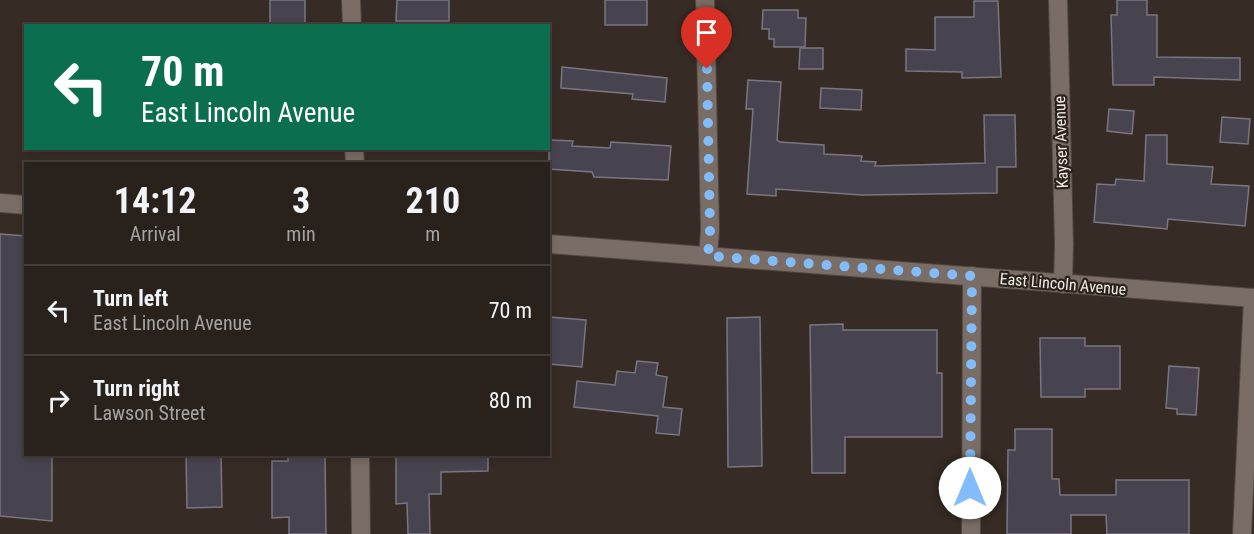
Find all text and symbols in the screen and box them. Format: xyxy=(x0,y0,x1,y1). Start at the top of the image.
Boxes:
pin xyxy=(681,7,732,69)
icon: arrive xyxy=(690,16,723,49)
text: 70 m xyxy=(141,47,224,96)
icon: left xyxy=(42,48,120,126)
street label: Kayser Avenue xyxy=(1050,96,1072,188)
text: East Lincoln Avenue xyxy=(141,97,355,129)
text: 14:12 xyxy=(114,180,196,222)
text: 3 xyxy=(292,180,310,222)
text: 210 xyxy=(406,180,460,222)
text: Arrival xyxy=(130,222,181,246)
text: min xyxy=(286,222,316,246)
text: m xyxy=(425,222,440,246)
street label: East Lincoln Avenue xyxy=(999,269,1127,299)
text: Turn left xyxy=(93,286,168,311)
icon: left xyxy=(42,294,75,327)
text: 70 m xyxy=(489,298,532,323)
text: East Lincoln Avenue xyxy=(93,311,252,335)
text: Turn right xyxy=(93,376,180,401)
icon: right xyxy=(42,384,75,417)
text: 80 m xyxy=(489,388,532,413)
text: Lawson Street xyxy=(93,401,205,425)
position arrow xyxy=(938,456,1002,520)

